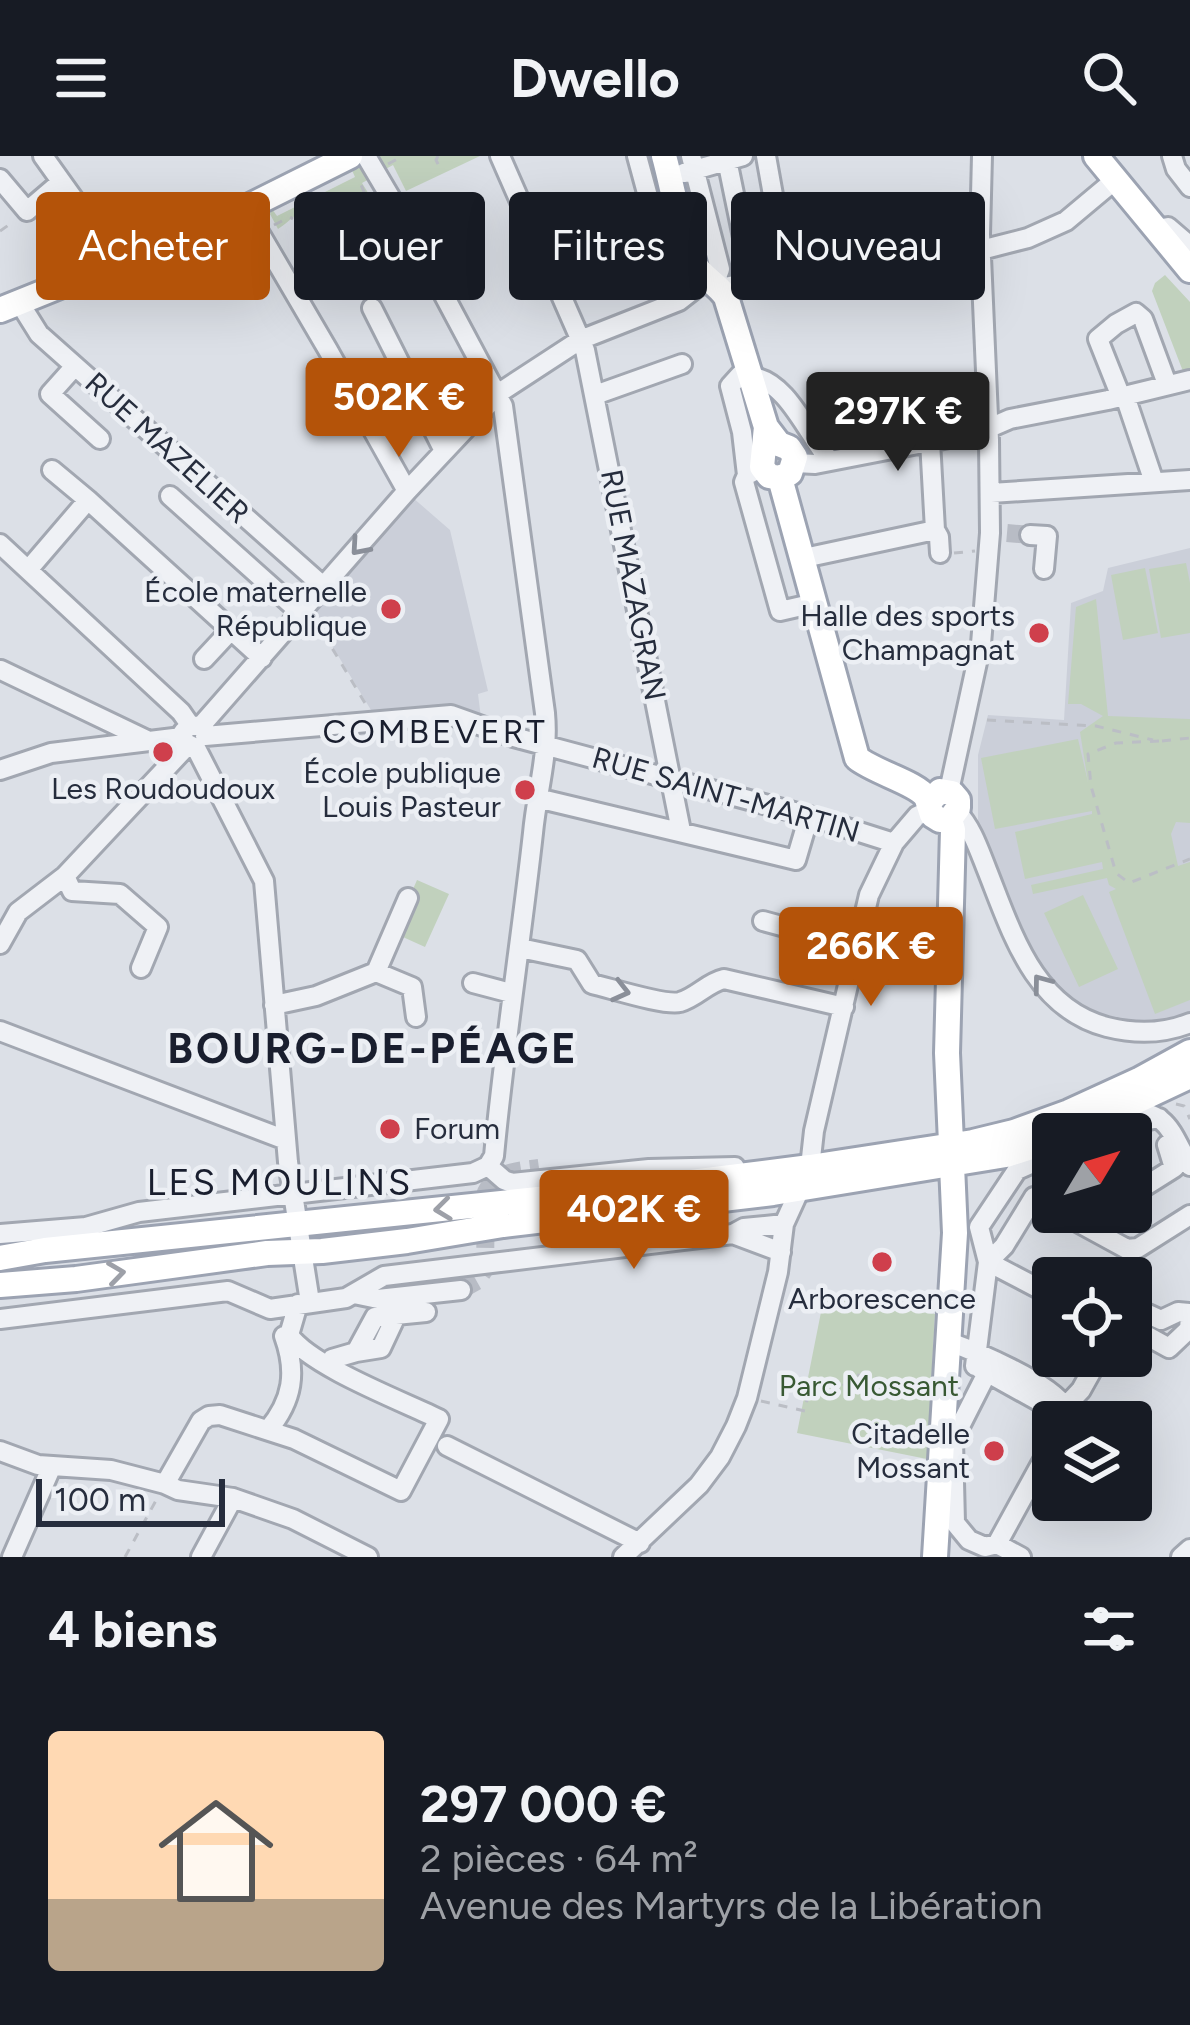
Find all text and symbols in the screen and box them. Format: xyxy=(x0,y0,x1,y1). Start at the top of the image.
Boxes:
icon: menu xyxy=(48,45,114,111)
icon: search xyxy=(1076,45,1142,111)
text: Dwello xyxy=(510,46,680,111)
chip: Acheter xyxy=(36,192,270,300)
chip: Louer xyxy=(294,192,485,300)
chip: Filtres xyxy=(509,192,707,300)
chip: Nouveau xyxy=(731,192,985,300)
pin: 502K € xyxy=(301,358,497,460)
street label: RUE MAZELIER xyxy=(78,364,257,531)
pin: 297K € xyxy=(800,372,996,474)
text: 502K € xyxy=(333,373,465,420)
text: 297K € xyxy=(833,387,963,434)
street label: RUE MAZAGRAN xyxy=(593,466,674,704)
one-way arrow xyxy=(351,533,373,555)
place label: École maternelle République xyxy=(144,573,367,644)
marker: École maternelle République xyxy=(378,596,404,622)
place label: Halle des sports Champagnat xyxy=(800,597,1015,668)
marker: Halle des sports Champagnat xyxy=(1026,620,1052,646)
district label: COMBEVERT xyxy=(322,712,548,751)
marker: Les Roudoudoux xyxy=(150,739,176,765)
street label: RUE SAINT-MARTIN xyxy=(588,739,864,850)
place label: École publique Louis Pasteur xyxy=(303,754,501,825)
place label: Les Roudoudoux xyxy=(51,770,275,807)
marker: École publique Louis Pasteur xyxy=(512,777,538,803)
pin: 266K € xyxy=(773,907,969,1009)
text: 266K € xyxy=(806,922,936,969)
one-way arrow xyxy=(1034,975,1056,996)
one-way arrow xyxy=(611,977,631,1002)
district label: BOURG-DE-PÉAGE xyxy=(167,1023,579,1074)
place label: Forum xyxy=(414,1110,500,1147)
north arrow xyxy=(1032,1113,1152,1233)
map controls xyxy=(1032,1113,1152,1521)
marker: Forum xyxy=(377,1116,403,1142)
district label: LES MOULINS xyxy=(147,1161,413,1204)
pin: 402K € xyxy=(536,1170,732,1272)
text: 402K € xyxy=(567,1185,701,1232)
one-way arrow xyxy=(433,1196,452,1221)
marker: Arborescence xyxy=(869,1249,895,1275)
button: locate xyxy=(1032,1257,1152,1377)
one-way arrow xyxy=(107,1261,126,1287)
place label: Arborescence xyxy=(788,1280,976,1317)
park label: Parc Mossant xyxy=(779,1367,959,1404)
button: layers xyxy=(1032,1401,1152,1521)
place label: Citadelle Mossant xyxy=(851,1415,970,1486)
marker: Citadelle Mossant xyxy=(981,1438,1007,1464)
scale bar xyxy=(36,1473,225,1526)
text: 100 m xyxy=(54,1480,146,1519)
icon: filters xyxy=(1076,1596,1142,1662)
text: 4 biens xyxy=(48,1599,217,1660)
text: 297 000 € xyxy=(420,1774,666,1835)
icon: home xyxy=(144,1779,288,1923)
text: 2 pièces · 64 m² xyxy=(420,1835,698,1882)
text: Avenue des Martyrs de la Libération xyxy=(420,1882,1042,1929)

